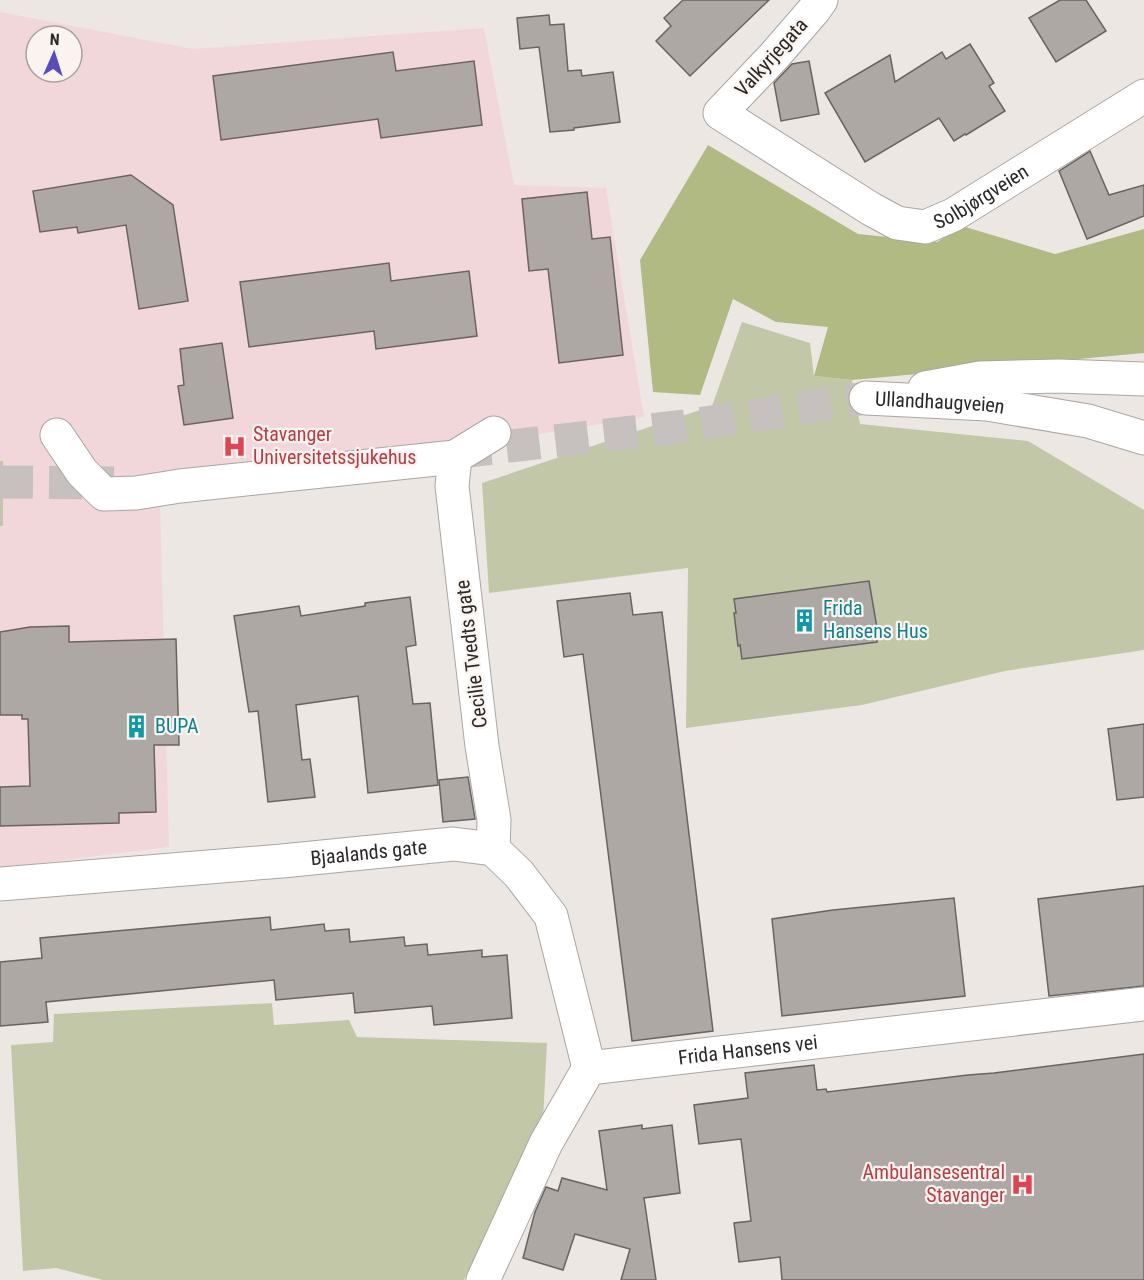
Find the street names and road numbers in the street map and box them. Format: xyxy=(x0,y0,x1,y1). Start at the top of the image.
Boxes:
street label: Valkyrjegata xyxy=(730,13,812,101)
street label: Solbjørgveien xyxy=(930,159,1033,234)
street label: Ullandhaugveien xyxy=(874,386,1007,419)
street label: Cecilie Tvedts gate xyxy=(450,579,492,729)
street label: Bjaalands gate xyxy=(309,835,428,870)
street label: Frida Hansens vei xyxy=(677,1030,819,1070)

